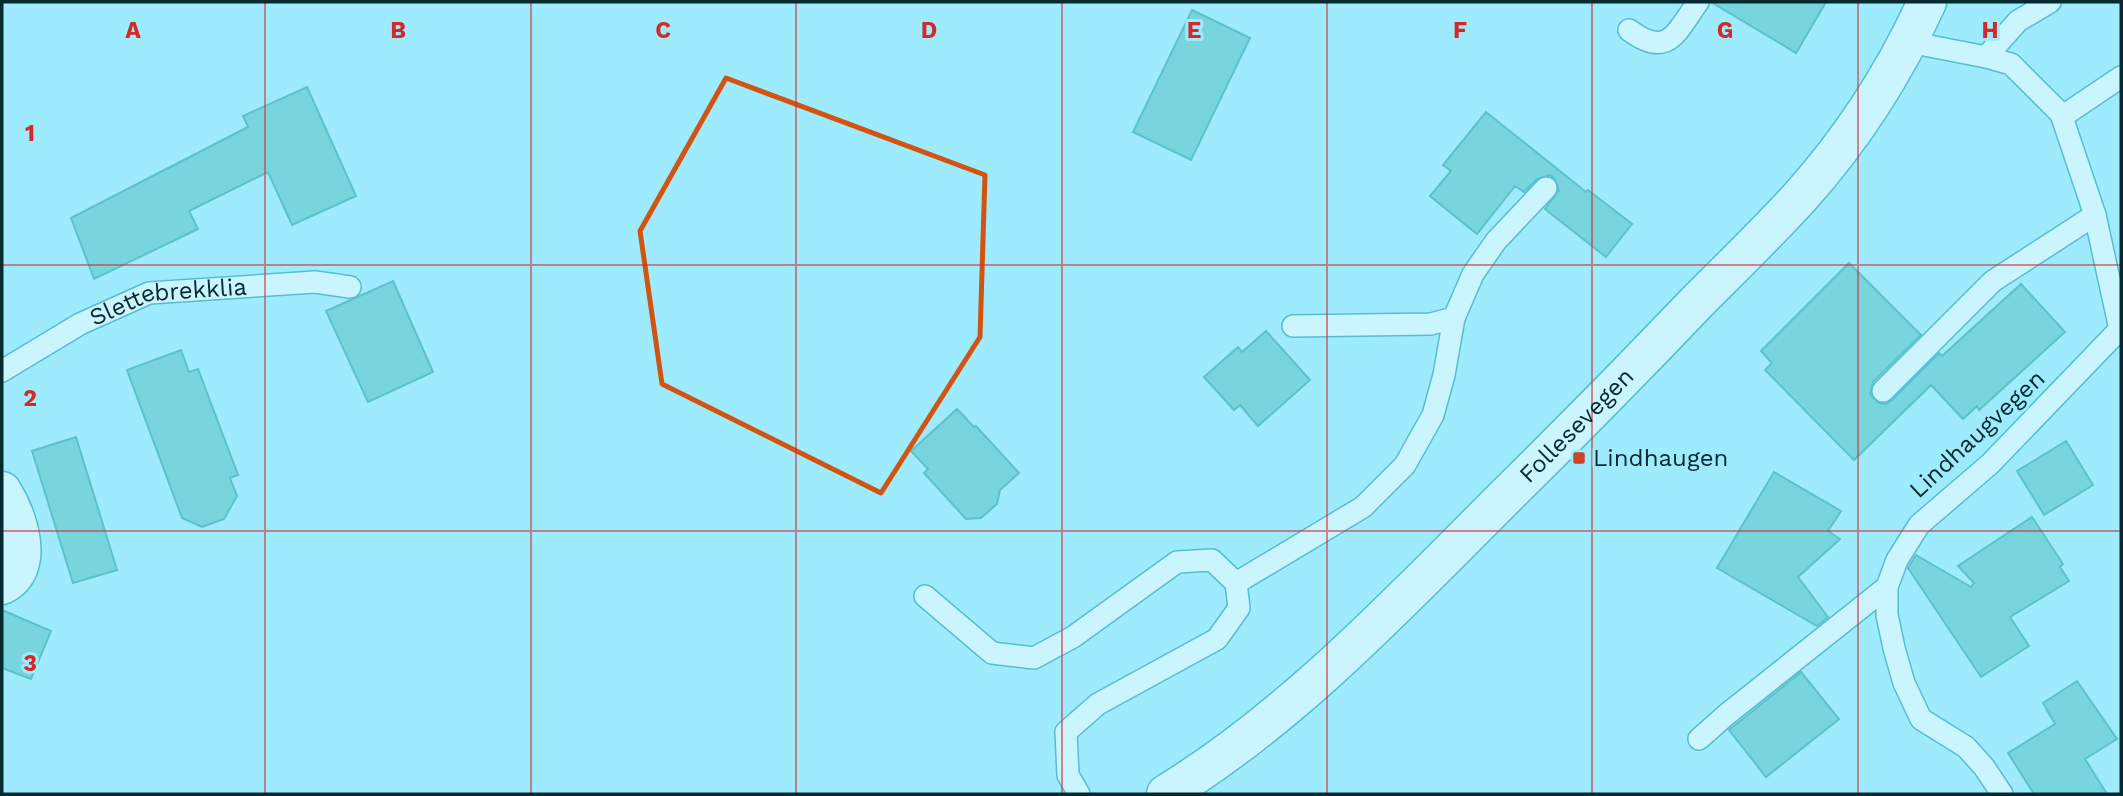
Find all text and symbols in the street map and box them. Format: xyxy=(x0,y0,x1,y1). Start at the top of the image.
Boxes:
text: A xyxy=(125,17,141,44)
text: B xyxy=(390,17,406,44)
text: C xyxy=(655,17,671,44)
text: D xyxy=(921,17,937,44)
text: E xyxy=(1187,17,1201,44)
text: F xyxy=(1453,17,1467,44)
text: G xyxy=(1717,17,1733,44)
text: H xyxy=(1981,17,1999,44)
text: 1 xyxy=(25,120,35,147)
street label: Slettebrekklia xyxy=(85,273,248,332)
street label: Follesevegen xyxy=(1514,362,1639,489)
street label: Lindhaugvegen xyxy=(1904,364,2050,504)
text: 2 xyxy=(23,385,37,412)
place label: Lindhaugen xyxy=(1593,444,1728,472)
marker: Lindhaugen xyxy=(1571,450,1587,466)
text: 3 xyxy=(23,650,37,677)

